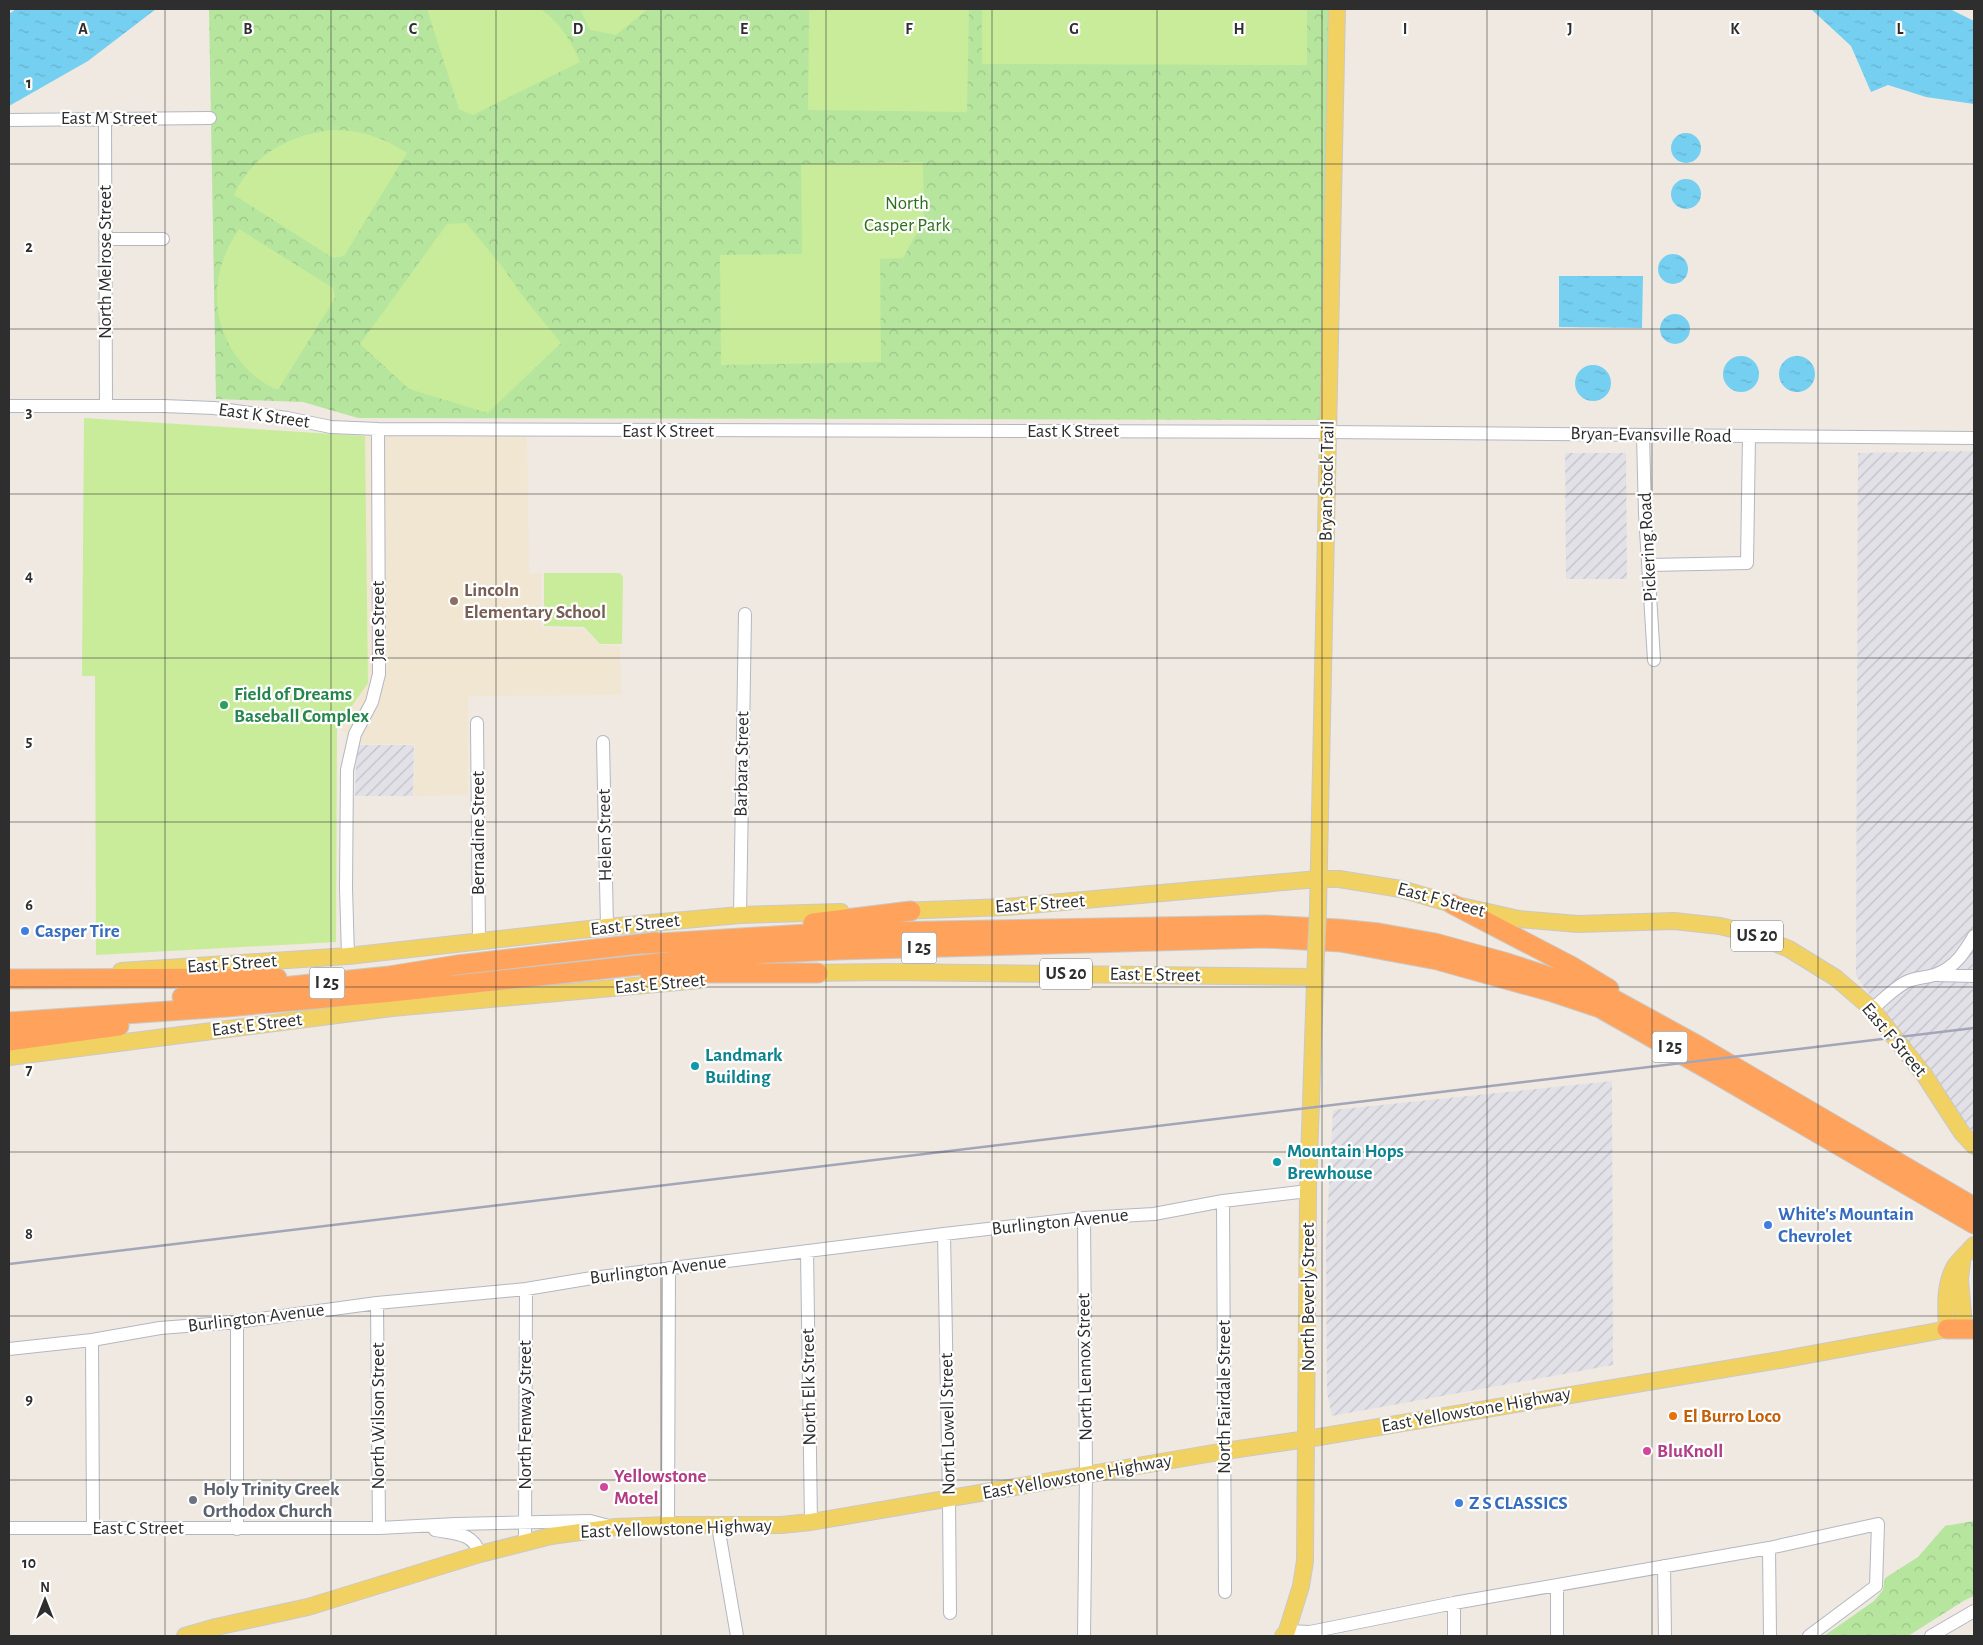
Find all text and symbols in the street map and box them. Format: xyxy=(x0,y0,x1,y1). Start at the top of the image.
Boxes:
text: A xyxy=(78,21,88,37)
text: B xyxy=(243,21,253,37)
text: C xyxy=(409,21,418,37)
text: D xyxy=(573,21,584,37)
text: E xyxy=(740,21,748,37)
text: F xyxy=(905,21,913,37)
text: G xyxy=(1069,21,1079,37)
text: H xyxy=(1233,21,1245,37)
text: I xyxy=(1403,21,1407,37)
text: J xyxy=(1567,21,1573,37)
text: K xyxy=(1730,21,1740,37)
text: L xyxy=(1897,21,1904,37)
text: 1 xyxy=(26,75,32,91)
street label: East M Street xyxy=(61,109,157,128)
street label: North Melrose Street xyxy=(96,185,115,339)
park label: North Casper Park xyxy=(864,194,950,235)
text: 2 xyxy=(25,239,33,255)
street label: East K Street xyxy=(217,400,311,432)
text: 3 xyxy=(26,404,33,420)
street label: Bryan Stock Trail xyxy=(1316,420,1338,542)
street label: East K Street xyxy=(622,422,714,441)
street label: East K Street xyxy=(1027,422,1119,441)
street label: Bryan-Evansville Road xyxy=(1570,424,1732,446)
street label: Pickering Road xyxy=(1636,492,1660,602)
text: 4 xyxy=(25,568,33,584)
street label: Jane Street xyxy=(369,581,388,661)
place label: Lincoln Elementary School xyxy=(464,581,606,622)
marker: Lincoln Elementary School xyxy=(448,595,460,607)
place label: Field of Dreams Baseball Complex xyxy=(234,685,369,726)
marker: Field of Dreams Baseball Complex xyxy=(218,699,230,711)
street label: Barbara Street xyxy=(732,711,752,817)
text: 5 xyxy=(26,733,33,749)
street label: Bernadine Street xyxy=(469,771,488,895)
street label: Helen Street xyxy=(595,789,615,881)
street label: East F Street xyxy=(1395,879,1487,921)
street label: East F Street xyxy=(995,891,1085,917)
text: 6 xyxy=(25,897,33,913)
street label: East F Street xyxy=(589,911,681,939)
road number: US 20 xyxy=(1731,920,1783,951)
place label: Casper Tire xyxy=(35,922,120,941)
marker: Casper Tire xyxy=(19,925,31,937)
road number: I 25 xyxy=(902,932,936,964)
street label: East F Street xyxy=(187,951,277,977)
road number: US 20 xyxy=(1040,959,1092,990)
street label: East E Street xyxy=(1109,965,1201,985)
road number: I 25 xyxy=(310,968,344,998)
street label: East E Street xyxy=(614,971,706,997)
street label: East F Street xyxy=(1858,999,1930,1081)
street label: East E Street xyxy=(211,1010,303,1040)
road number: I 25 xyxy=(1652,1032,1688,1062)
place label: Landmark Building xyxy=(705,1046,783,1087)
marker: Landmark Building xyxy=(689,1060,701,1072)
text: 7 xyxy=(26,1062,33,1078)
place label: Mountain Hops Brewhouse xyxy=(1287,1142,1404,1183)
marker: Mountain Hops Brewhouse xyxy=(1271,1156,1283,1168)
street label: Burlington Avenue xyxy=(991,1205,1129,1239)
place label: White's Mountain Chevrolet xyxy=(1778,1205,1914,1246)
marker: White's Mountain Chevrolet xyxy=(1762,1219,1774,1231)
street label: North Beverly Street xyxy=(1299,1222,1318,1372)
text: 8 xyxy=(25,1226,33,1242)
street label: Burlington Avenue xyxy=(589,1252,727,1288)
street label: North Lennox Street xyxy=(1074,1293,1096,1441)
street label: Burlington Avenue xyxy=(187,1300,325,1336)
street label: North Fairdale Street xyxy=(1215,1320,1234,1474)
street label: North Elk Street xyxy=(798,1328,820,1446)
street label: North Fenway Street xyxy=(516,1340,535,1490)
street label: North Wilson Street xyxy=(369,1342,388,1490)
street label: North Lowell Street xyxy=(937,1353,959,1495)
street label: East Yellowstone Highway xyxy=(1380,1384,1572,1436)
text: 9 xyxy=(25,1391,33,1407)
place label: El Burro Loco xyxy=(1683,1407,1781,1426)
marker: El Burro Loco xyxy=(1667,1410,1679,1422)
place label: BluKnoll xyxy=(1657,1442,1723,1461)
marker: BluKnoll xyxy=(1641,1445,1653,1457)
street label: East Yellowstone Highway xyxy=(981,1451,1173,1503)
place label: Yellowstone Motel xyxy=(614,1467,707,1508)
place label: Holy Trinity Greek Orthodox Church xyxy=(203,1480,340,1521)
marker: Yellowstone Motel xyxy=(598,1481,610,1493)
marker: Holy Trinity Greek Orthodox Church xyxy=(187,1494,199,1506)
place label: Z S CLASSICS xyxy=(1469,1494,1568,1513)
marker: Z S CLASSICS xyxy=(1453,1497,1465,1509)
street label: East Yellowstone Highway xyxy=(580,1516,772,1542)
street label: East C Street xyxy=(92,1519,184,1538)
text: 10 xyxy=(22,1555,36,1571)
north arrow xyxy=(20,1575,70,1625)
text: N xyxy=(40,1581,50,1595)

